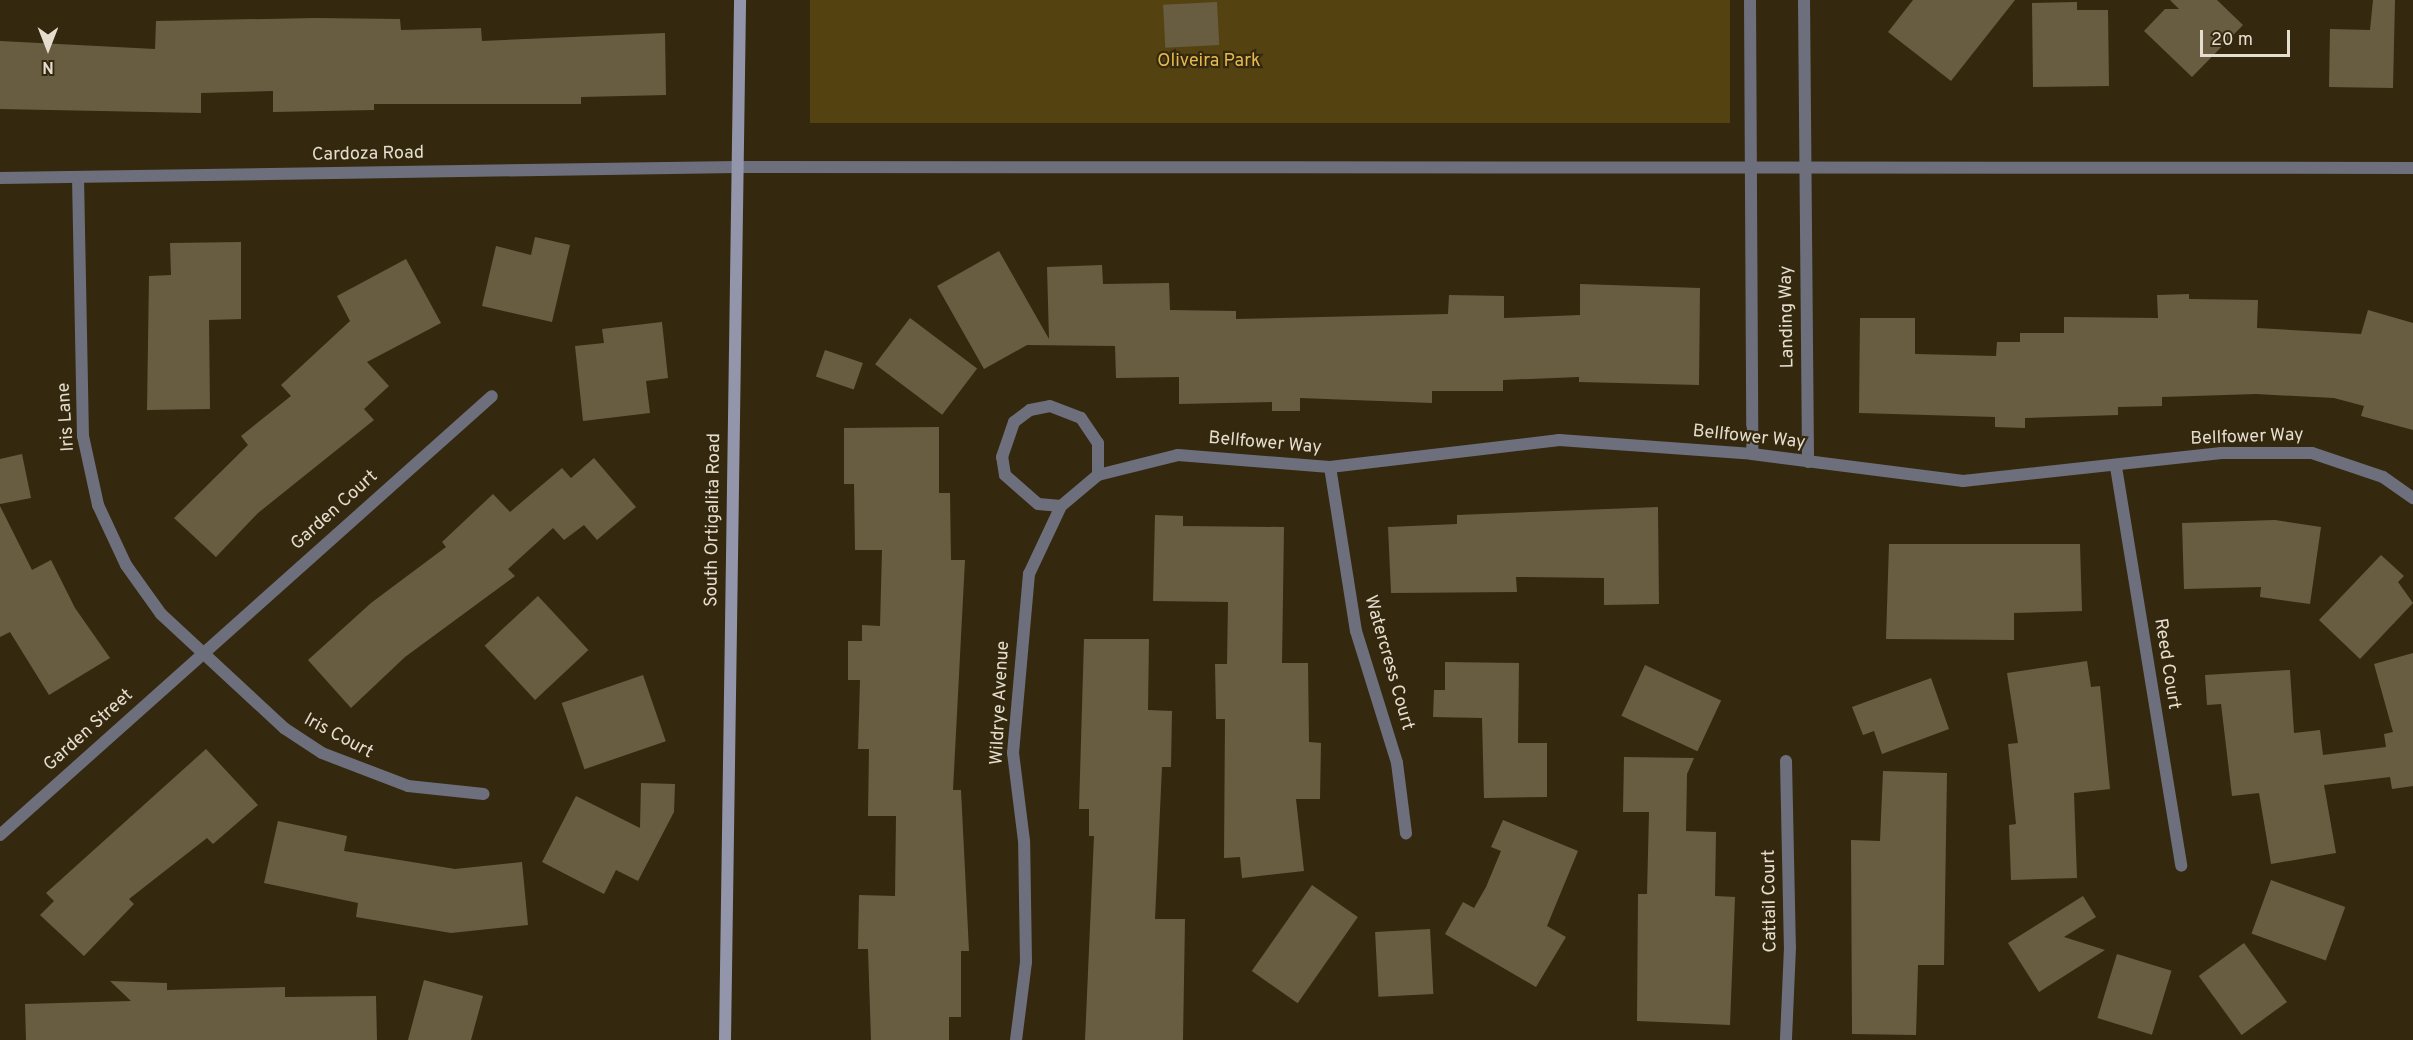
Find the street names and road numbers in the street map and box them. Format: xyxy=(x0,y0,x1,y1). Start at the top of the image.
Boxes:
street label: Cardoza Road xyxy=(312,143,424,167)
street label: Landing Way xyxy=(1776,265,1800,369)
street label: Iris Lane xyxy=(54,382,80,452)
street label: Bellfower Way xyxy=(1691,421,1807,455)
street label: Bellfower Way xyxy=(2190,425,2304,451)
street label: Bellfower Way xyxy=(1207,428,1323,460)
street label: South Ortigalita Road xyxy=(702,433,726,607)
street label: Garden Court xyxy=(287,466,383,556)
street label: Watercress Court xyxy=(1358,593,1418,733)
street label: Reed Court xyxy=(2148,617,2184,711)
street label: Wildrye Avenue xyxy=(987,640,1015,766)
street label: Garden Street xyxy=(40,685,138,777)
street label: Iris Court xyxy=(300,710,376,764)
street label: Cattail Court xyxy=(1759,849,1783,953)

